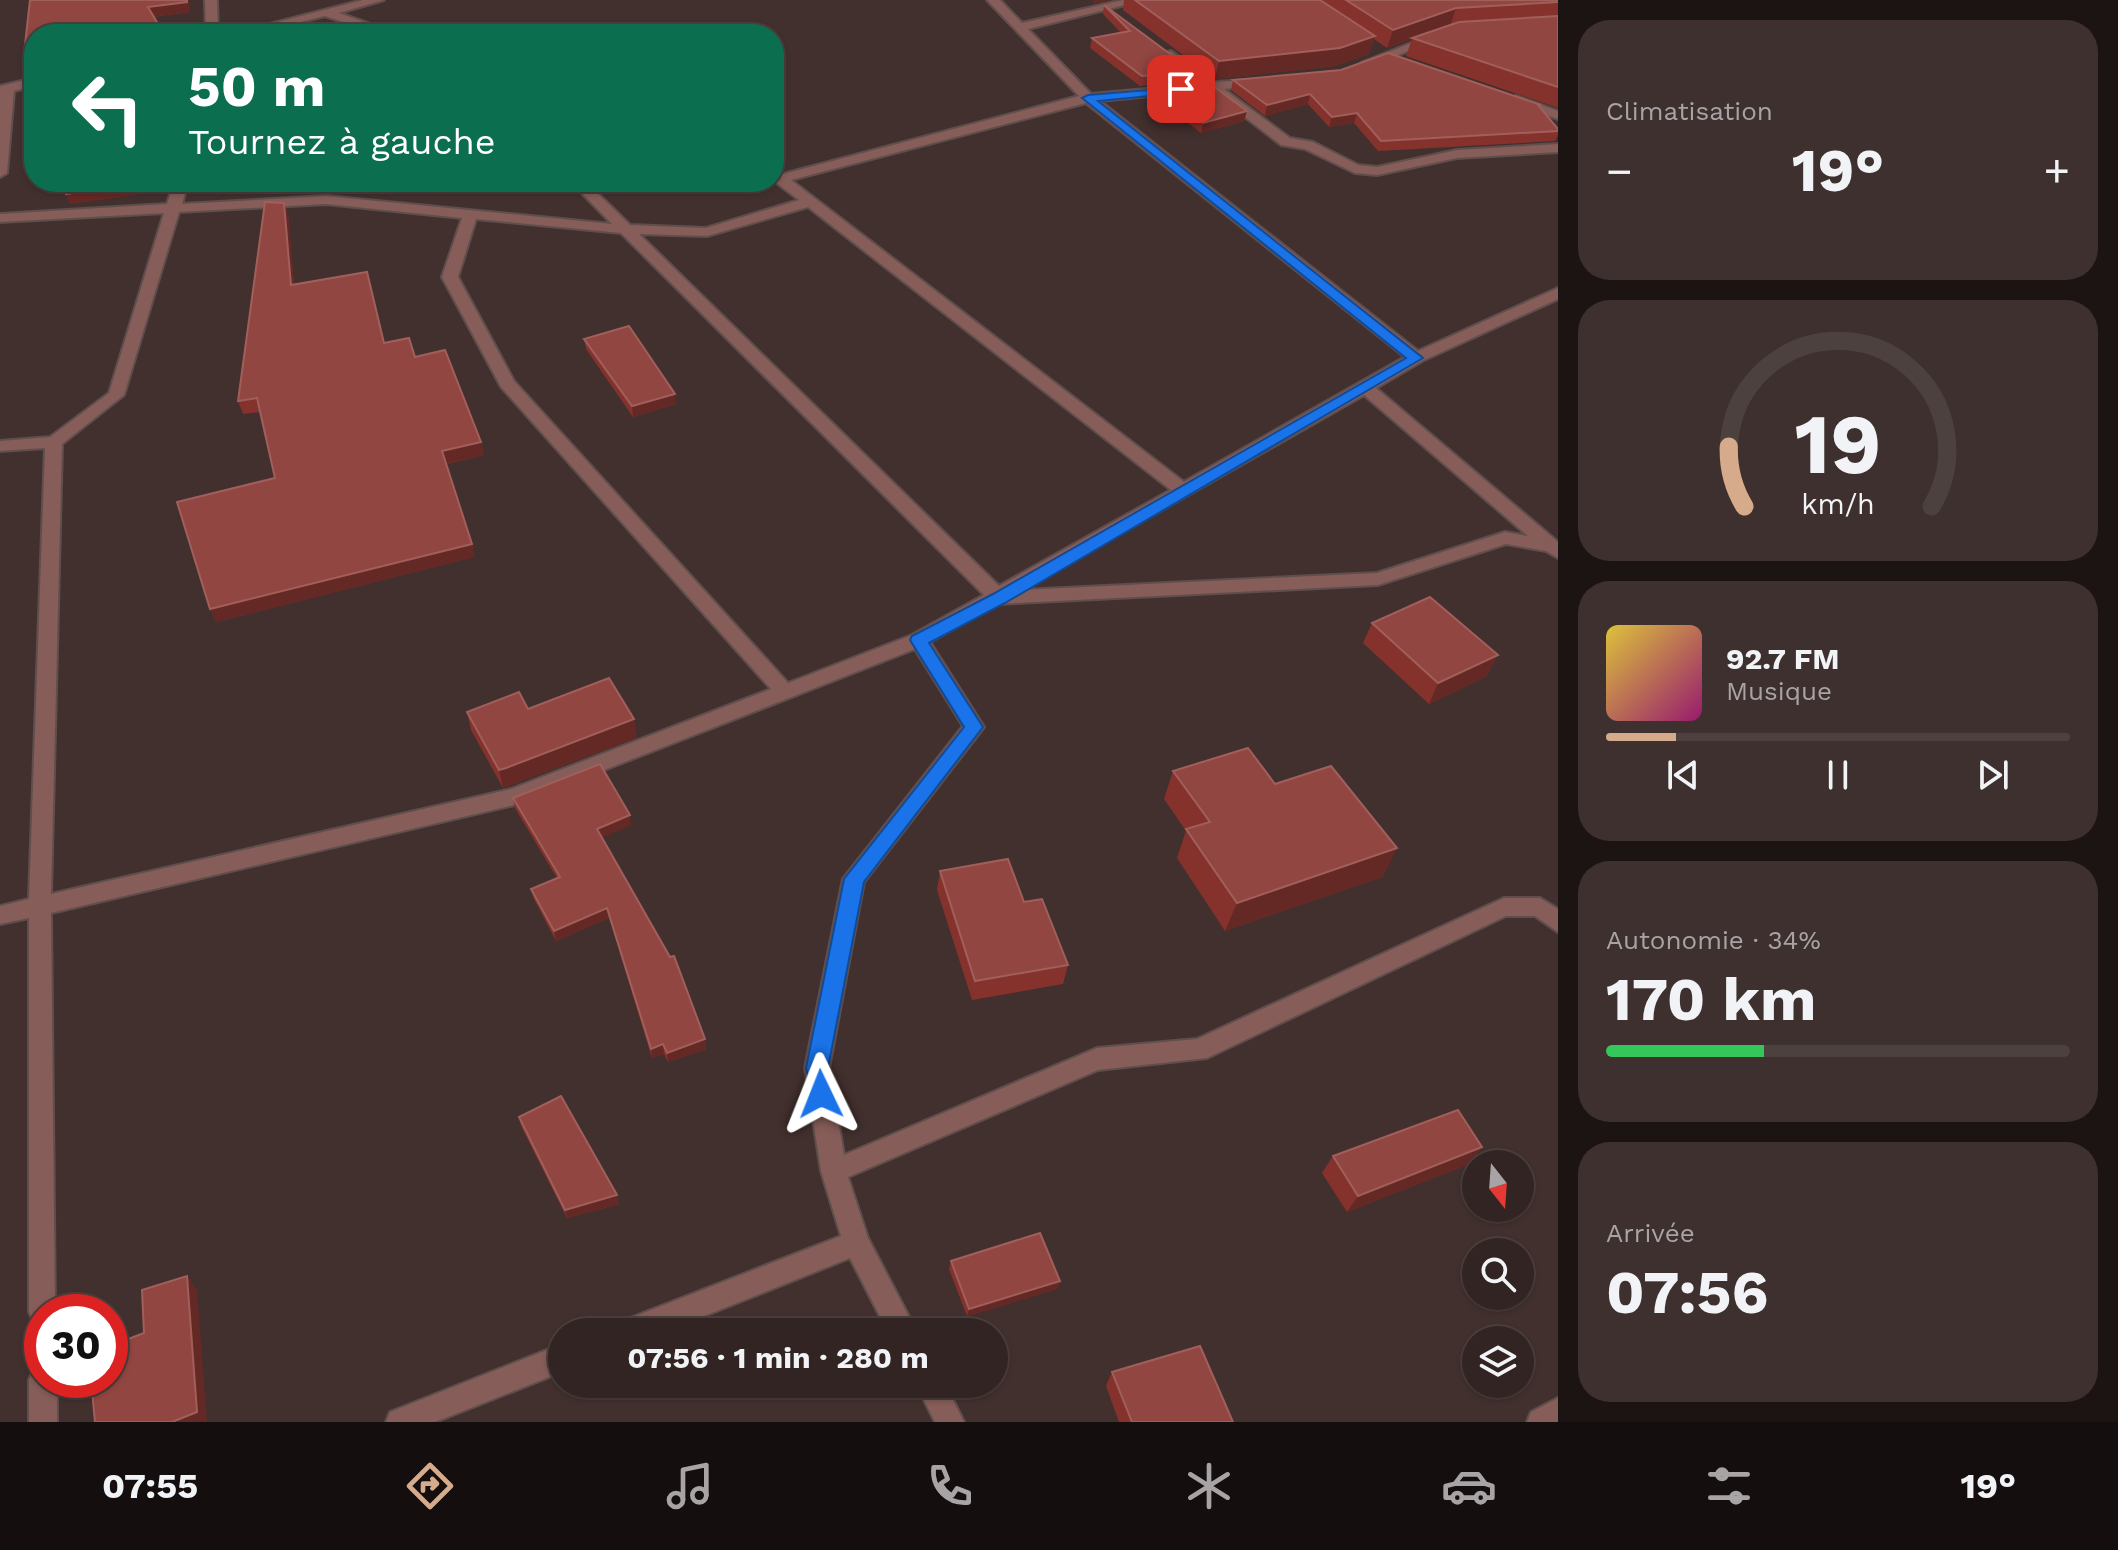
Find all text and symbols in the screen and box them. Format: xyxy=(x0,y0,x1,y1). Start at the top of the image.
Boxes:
text: 50 m xyxy=(188,54,325,120)
pin xyxy=(1147,55,1215,123)
icon: left xyxy=(56,56,160,160)
icon: arrive xyxy=(1159,67,1203,111)
text: Climatisation xyxy=(1606,96,1773,126)
text: Tournez à gauche xyxy=(188,121,496,163)
text: 19° xyxy=(1792,135,1884,206)
text: − xyxy=(1606,145,1633,197)
text: + xyxy=(2043,145,2070,197)
text: 19 xyxy=(1794,395,1882,492)
text: km/h xyxy=(1801,487,1875,521)
text: 92.7 FM xyxy=(1726,641,1839,676)
text: Musique xyxy=(1726,676,1832,706)
icon: previous xyxy=(1661,753,1705,797)
icon: pause xyxy=(1816,753,1860,797)
icon: next xyxy=(1971,753,2015,797)
text: Autonomie · 34% xyxy=(1606,925,1821,955)
text: 170 km xyxy=(1606,964,1816,1035)
position arrow xyxy=(779,1052,863,1136)
north arrow xyxy=(1462,1150,1534,1222)
map controls xyxy=(1462,1150,1534,1398)
text: Arrivée xyxy=(1606,1218,1695,1248)
button: search xyxy=(1462,1238,1534,1310)
text: 07:56 xyxy=(1606,1257,1769,1328)
speed limit sign: 30 xyxy=(24,1294,128,1398)
button: layers xyxy=(1462,1326,1534,1398)
text: 07:56 · 1 min · 280 m xyxy=(627,1340,929,1375)
icon: directions xyxy=(402,1458,458,1514)
icon: music xyxy=(662,1458,718,1514)
icon: phone xyxy=(922,1458,978,1514)
icon: climate xyxy=(1181,1458,1237,1514)
icon: car xyxy=(1441,1458,1497,1514)
icon: filters xyxy=(1701,1458,1757,1514)
text: 07:55 xyxy=(102,1465,198,1507)
text: 19° xyxy=(1961,1465,2016,1507)

